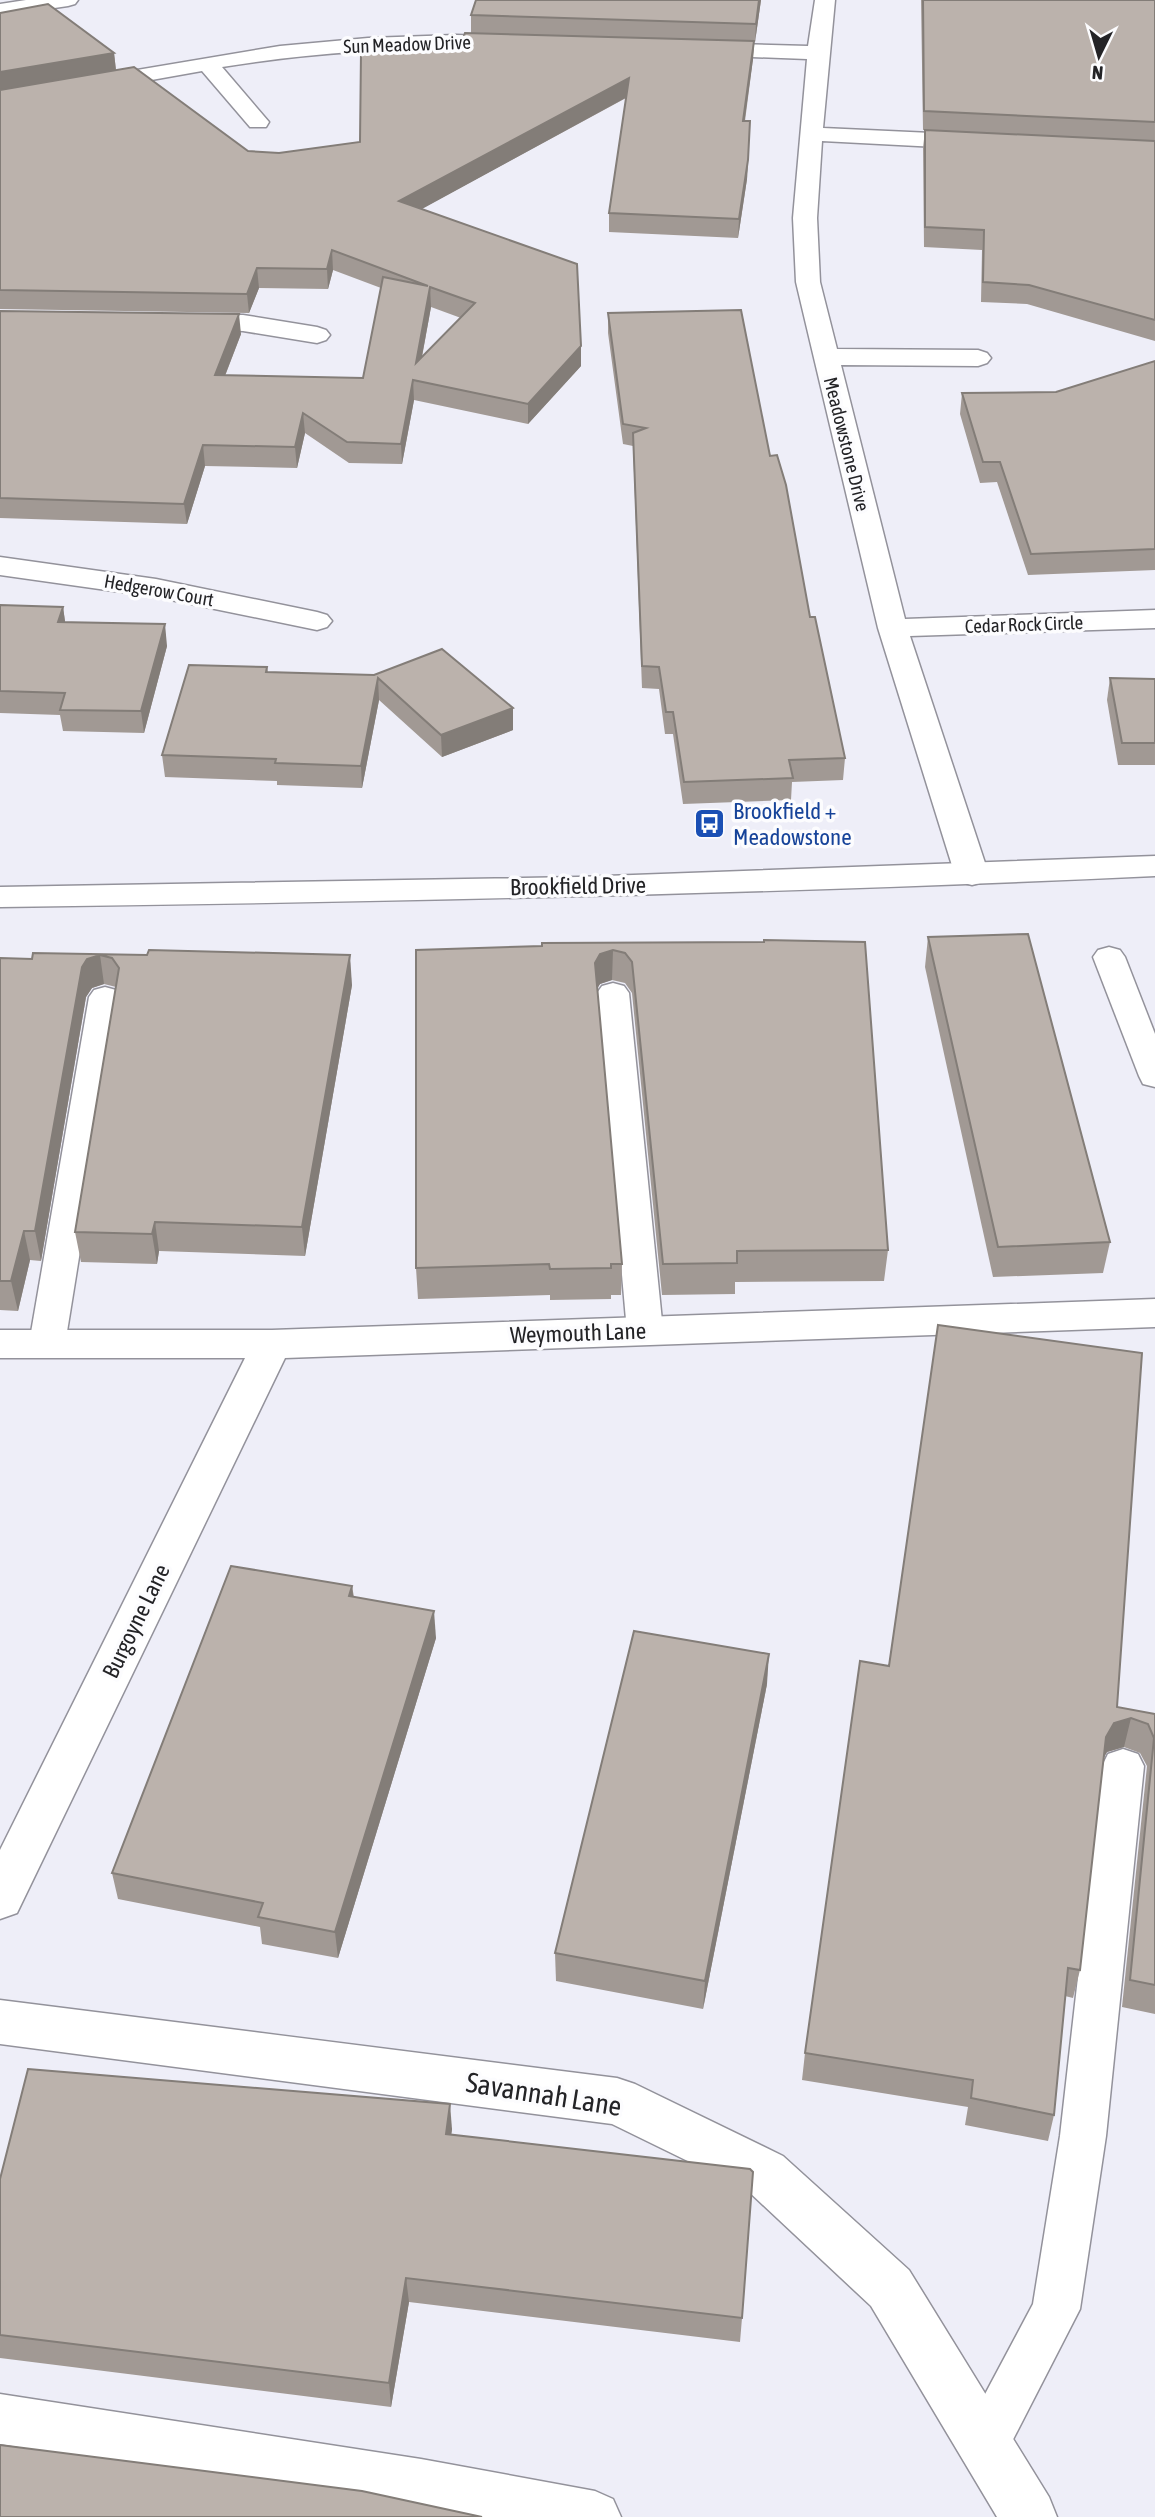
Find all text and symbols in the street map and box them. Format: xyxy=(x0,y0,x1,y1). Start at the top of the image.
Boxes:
north arrow xyxy=(1064,21,1134,91)
street label: Sun Meadow Drive xyxy=(343,31,471,57)
text: N xyxy=(1091,61,1104,84)
street label: Meadowstone Drive xyxy=(820,375,874,513)
street label: Hedgerow Court xyxy=(103,570,215,610)
street label: Cedar Rock Circle xyxy=(964,611,1084,637)
place label: Brookfield + Meadowstone xyxy=(733,798,852,850)
bus stop icon: Brookfield + Meadowstone xyxy=(693,807,727,841)
street label: Brookfield Drive xyxy=(510,872,646,900)
street label: Weymouth Lane xyxy=(509,1318,647,1348)
street label: Burgoyne Lane xyxy=(97,1560,175,1682)
street label: Savannah Lane xyxy=(464,2066,624,2122)

